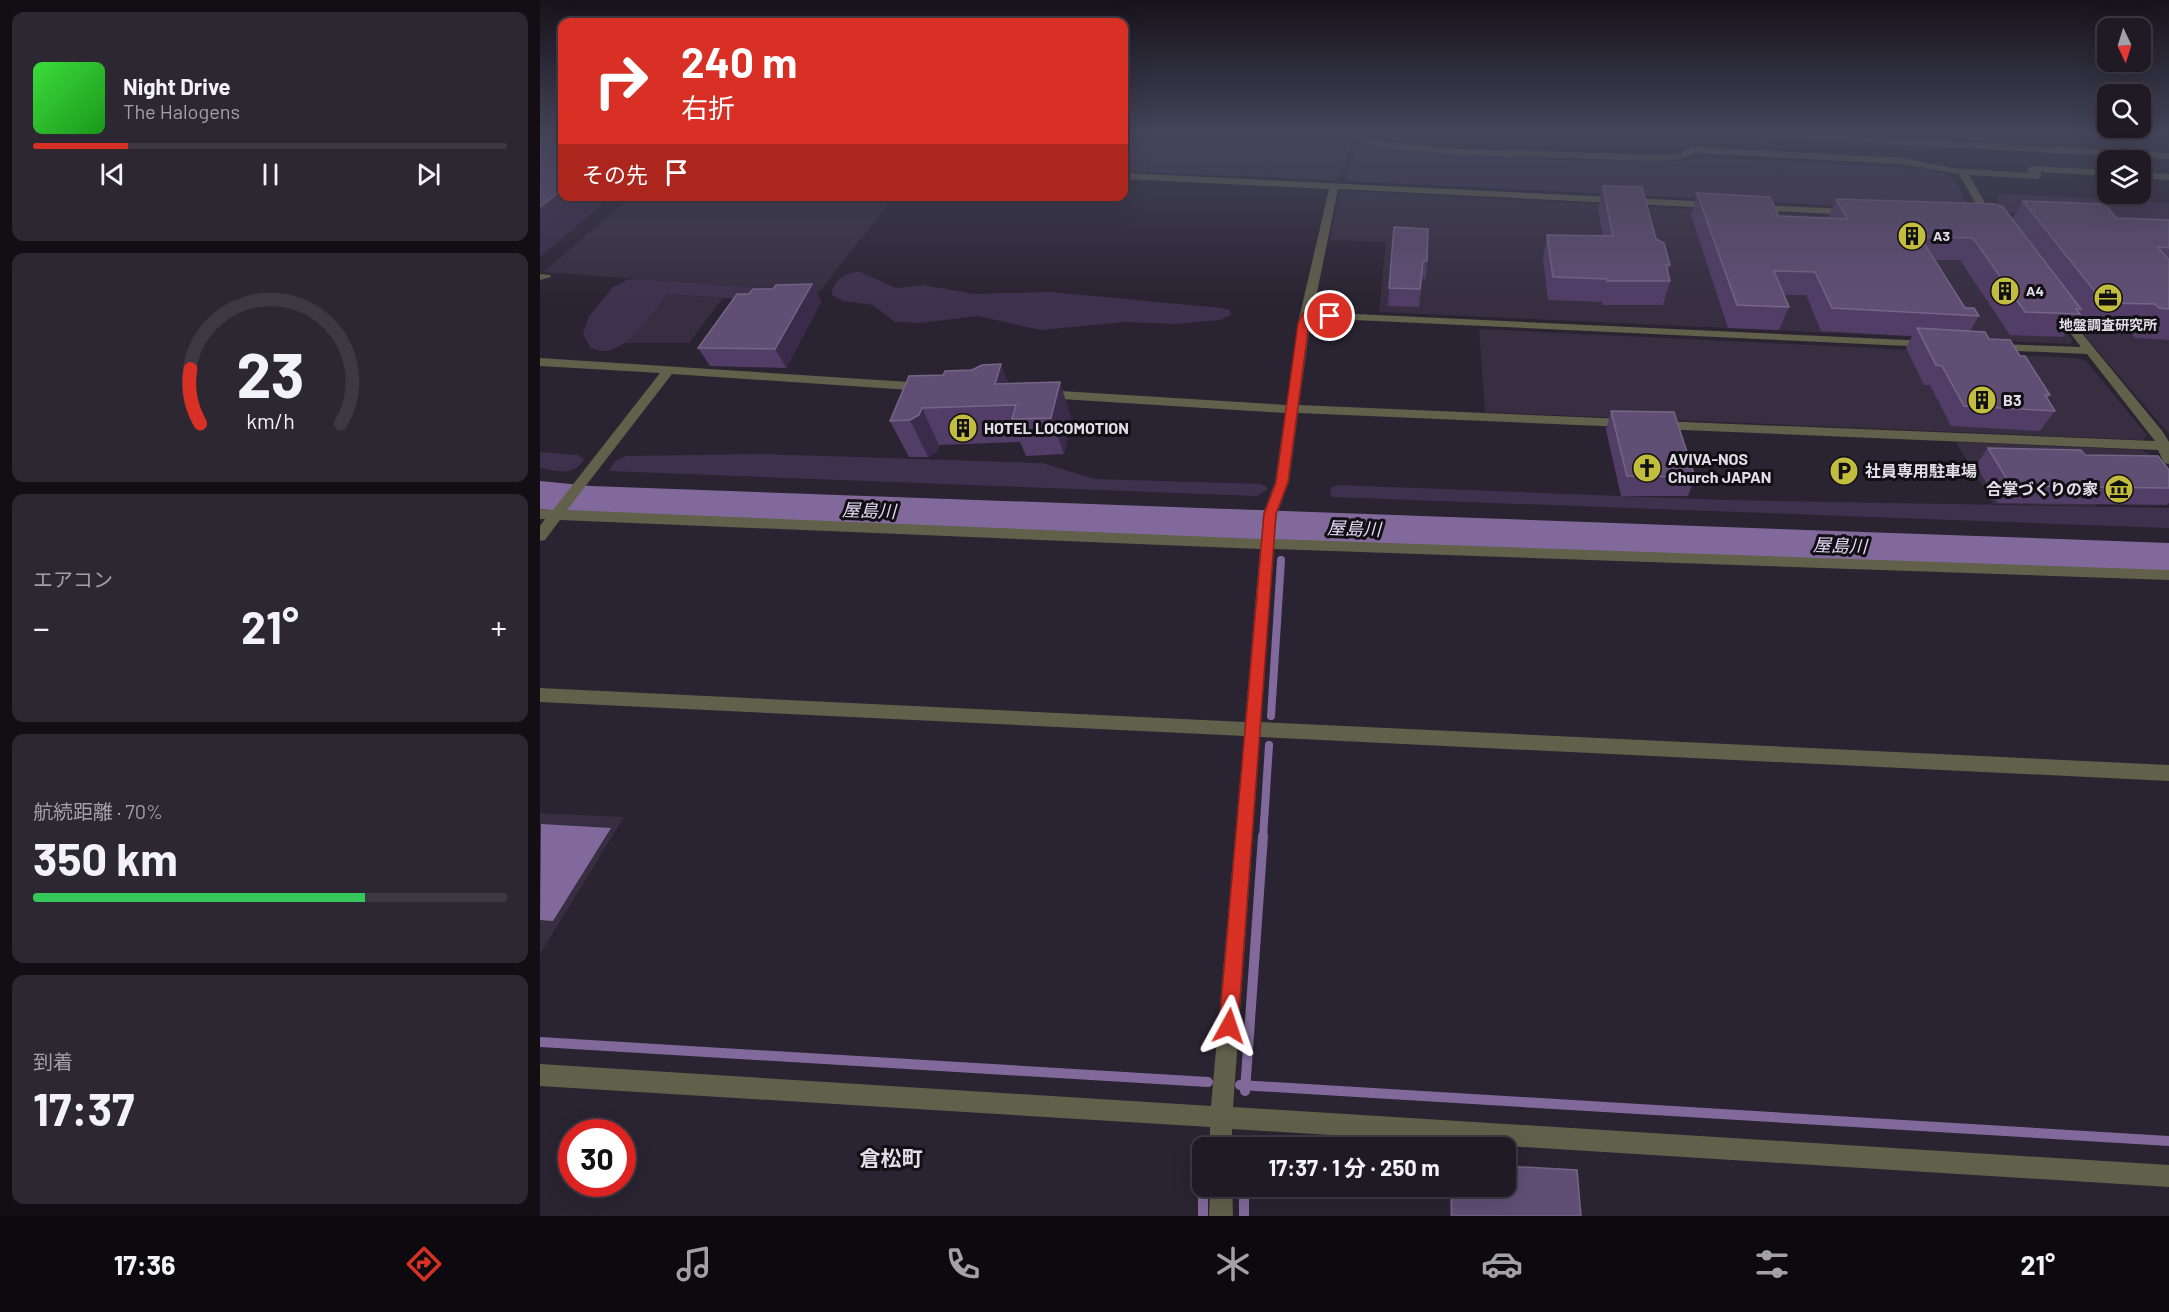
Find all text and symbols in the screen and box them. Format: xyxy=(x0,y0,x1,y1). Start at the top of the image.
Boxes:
north arrow xyxy=(2097,18,2151,72)
map controls xyxy=(2097,18,2151,204)
text: 240 m xyxy=(681,36,797,86)
icon: right xyxy=(582,42,660,120)
text: Night Drive xyxy=(123,73,231,99)
button: search xyxy=(2097,84,2151,138)
text: 右折 xyxy=(681,91,735,123)
text: The Halogens xyxy=(123,99,240,123)
button: layers xyxy=(2097,150,2151,204)
icon: arrive xyxy=(660,156,693,189)
icon: previous xyxy=(96,158,129,191)
icon: pause xyxy=(254,158,287,191)
icon: next xyxy=(412,158,445,191)
text: その先 xyxy=(582,161,648,187)
building icon: A3 xyxy=(1896,220,1928,252)
place label: A3 xyxy=(1933,227,1950,244)
building icon: A4 xyxy=(1989,275,2021,307)
place label: A4 xyxy=(2026,282,2044,299)
office icon: 地盤調査研究所 xyxy=(2092,282,2124,314)
pin xyxy=(1304,290,1355,341)
icon: arrive xyxy=(1313,299,1346,332)
place label: 地盤調査研究所 xyxy=(2059,316,2157,333)
text: 23 xyxy=(236,336,304,410)
building icon: B3 xyxy=(1966,384,1998,416)
place label: B3 xyxy=(2003,390,2022,409)
text: km/h xyxy=(246,409,294,434)
building icon: HOTEL LOCOMOTION xyxy=(947,412,979,444)
place label: HOTEL LOCOMOTION xyxy=(984,418,1129,437)
place label: AVIVA-NOS Church JAPAN xyxy=(1668,449,1771,486)
church icon: AVIVA-NOS Church JAPAN xyxy=(1631,452,1663,484)
parking icon: 社員専用駐車場 xyxy=(1828,455,1860,487)
place label: 社員専用駐車場 xyxy=(1865,461,1977,480)
museum icon: 合掌づくりの家 xyxy=(2103,473,2135,505)
place label: 合掌づくりの家 xyxy=(1986,479,2098,498)
water label: 屋島川 xyxy=(842,498,898,522)
water label: 屋島川 xyxy=(1327,516,1383,540)
water label: 屋島川 xyxy=(1813,533,1869,557)
text: エアコン xyxy=(33,567,113,591)
text: 21° xyxy=(241,599,299,653)
text: − xyxy=(33,607,50,647)
text: + xyxy=(491,607,507,647)
text: 航続距離 · 70% xyxy=(33,799,163,823)
text: 350 km xyxy=(33,831,178,885)
position arrow xyxy=(1197,994,1261,1058)
text: 到着 xyxy=(33,1049,73,1073)
text: 17:37 xyxy=(33,1081,134,1135)
speed limit sign: 30 xyxy=(558,1119,636,1197)
district label: 倉松町 xyxy=(860,1145,923,1170)
text: 17:37 · 1 分 · 250 m xyxy=(1268,1154,1440,1180)
icon: directions xyxy=(403,1243,445,1285)
icon: music xyxy=(673,1243,715,1285)
icon: phone xyxy=(942,1243,984,1285)
icon: climate xyxy=(1212,1243,1254,1285)
icon: car xyxy=(1481,1243,1523,1285)
icon: filters xyxy=(1751,1243,1793,1285)
text: 17:36 xyxy=(114,1248,176,1280)
text: 21° xyxy=(2020,1248,2055,1280)

